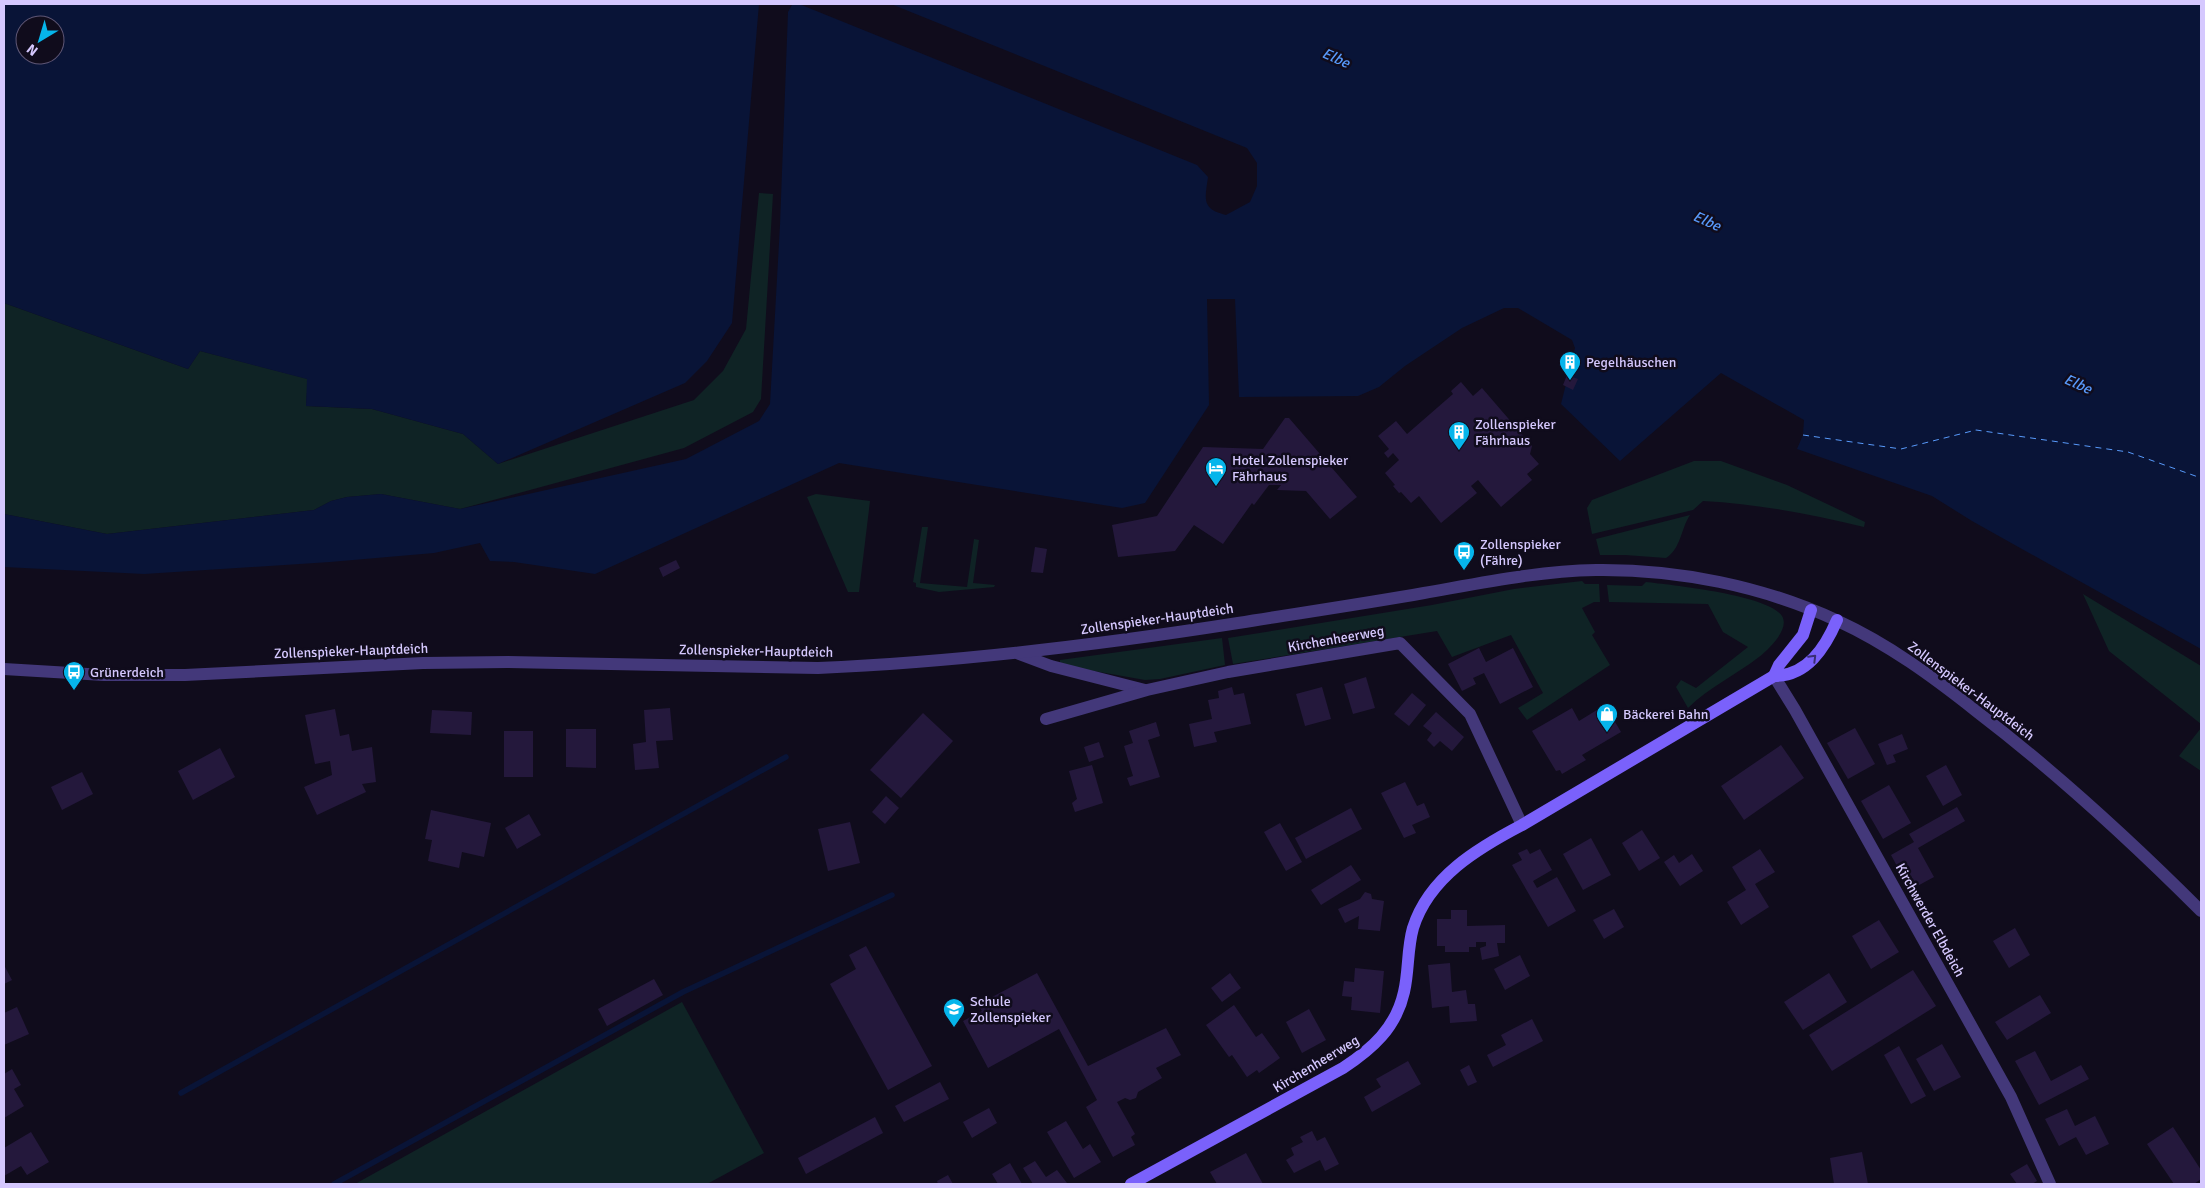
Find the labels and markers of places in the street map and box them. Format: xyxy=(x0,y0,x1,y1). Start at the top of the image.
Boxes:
building icon: Pegelhäuschen xyxy=(1558,350,1582,381)
place label: Pegelhäuschen xyxy=(1586,354,1676,371)
place label: Zollenspieker Fährhaus xyxy=(1475,416,1556,449)
building icon: Zollenspieker Fährhaus xyxy=(1447,420,1471,451)
place label: Hotel Zollenspieker Fährhaus xyxy=(1232,452,1349,485)
hotel icon: Hotel Zollenspieker Fährhaus xyxy=(1204,456,1228,487)
place label: Zollenspieker (Fähre) xyxy=(1480,536,1561,569)
bus stop icon: Zollenspieker (Fähre) xyxy=(1452,540,1476,571)
bus stop icon: Grünerdeich xyxy=(62,660,86,691)
place label: Grünerdeich xyxy=(90,664,164,681)
shop icon: Bäckerei Bahn xyxy=(1595,702,1619,733)
place label: Bäckerei Bahn xyxy=(1623,706,1708,723)
place label: Schule Zollenspieker xyxy=(970,993,1051,1026)
school or university icon: Schule Zollenspieker xyxy=(942,997,966,1028)

